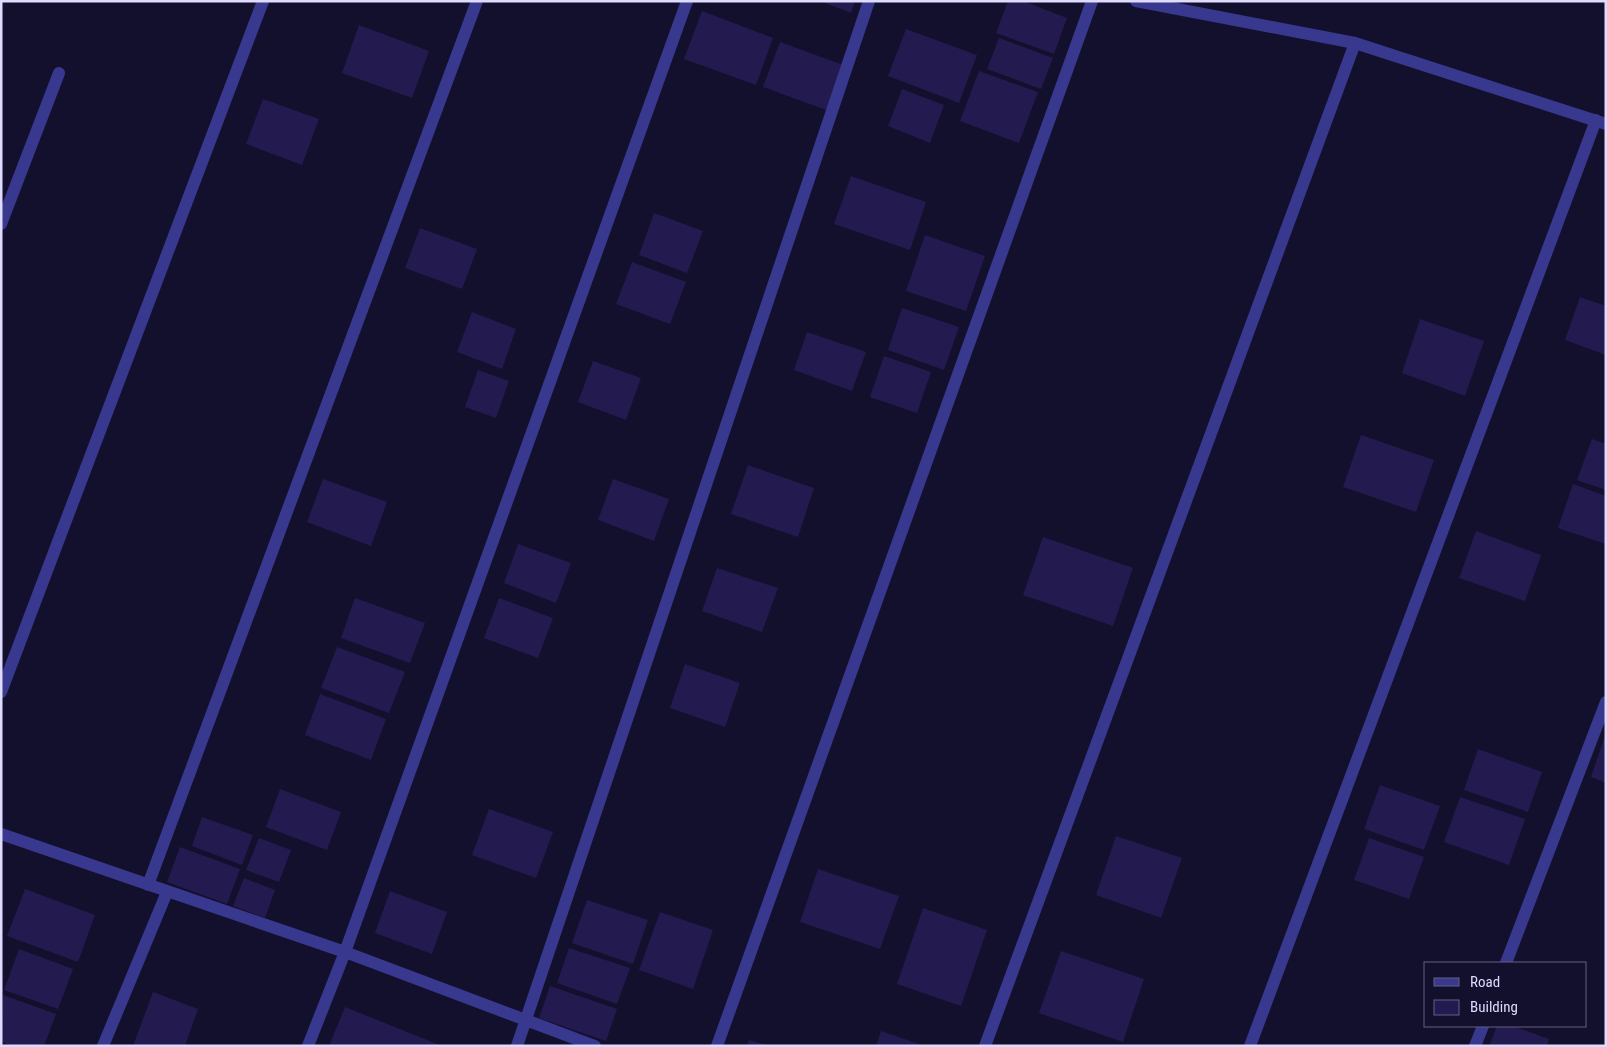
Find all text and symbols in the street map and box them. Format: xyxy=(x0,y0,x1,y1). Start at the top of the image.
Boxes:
legend xyxy=(1424,962,1587,1027)
text: Road xyxy=(1470,973,1500,991)
text: Building xyxy=(1470,998,1518,1016)

